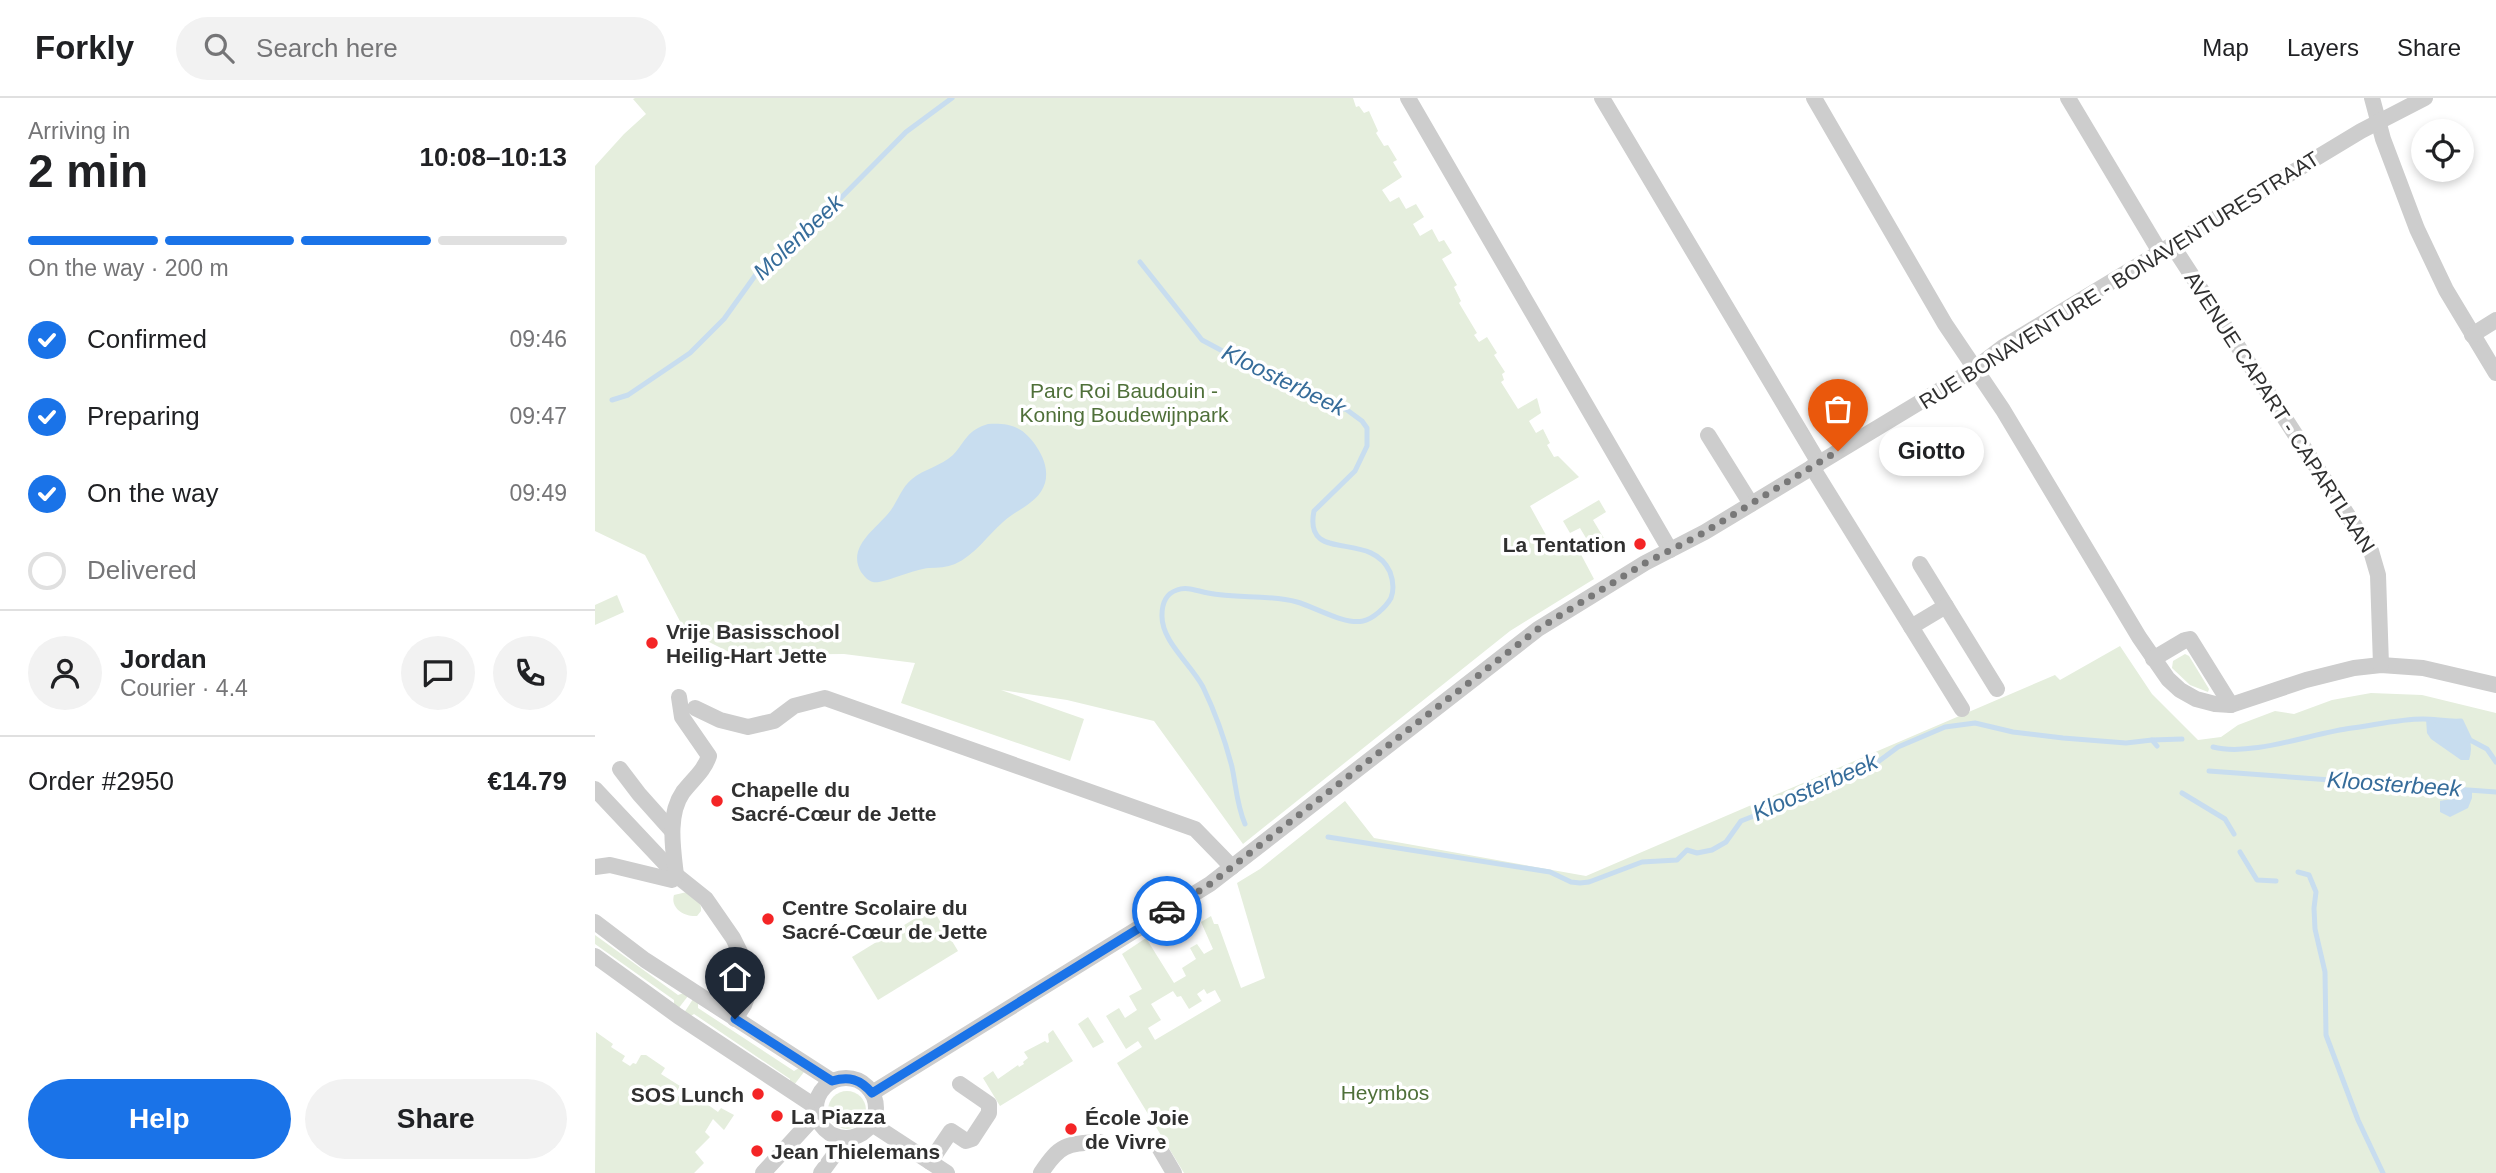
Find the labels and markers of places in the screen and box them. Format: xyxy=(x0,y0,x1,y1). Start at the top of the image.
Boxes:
pin xyxy=(1808,379,1868,451)
callout: Giotto xyxy=(1880,426,1985,476)
place label: La Tentation xyxy=(1503,533,1626,556)
marker: La Tentation xyxy=(1632,536,1648,552)
place label: Vrije Basisschool Heilig-Hart Jette xyxy=(666,620,840,667)
marker: Vrije Basisschool Heilig-Hart Jette xyxy=(644,635,660,651)
place label: Chapelle du Sacré-Cœur de Jette xyxy=(731,778,936,825)
marker: Chapelle du Sacré-Cœur de Jette xyxy=(709,793,725,809)
place label: Centre Scolaire du Sacré-Cœur de Jette xyxy=(782,896,987,943)
marker: Centre Scolaire du Sacré-Cœur de Jette xyxy=(760,911,776,927)
pin xyxy=(705,947,765,1019)
place label: SOS Lunch xyxy=(631,1083,744,1106)
marker: SOS Lunch xyxy=(750,1086,766,1102)
place label: La Piazza xyxy=(791,1105,886,1128)
place label: École Joie de Vivre xyxy=(1085,1106,1189,1153)
marker: La Piazza xyxy=(769,1108,785,1124)
marker: École Joie de Vivre xyxy=(1063,1121,1079,1137)
place label: Jean Thielemans xyxy=(771,1140,940,1163)
marker: Jean Thielemans xyxy=(749,1143,765,1159)

